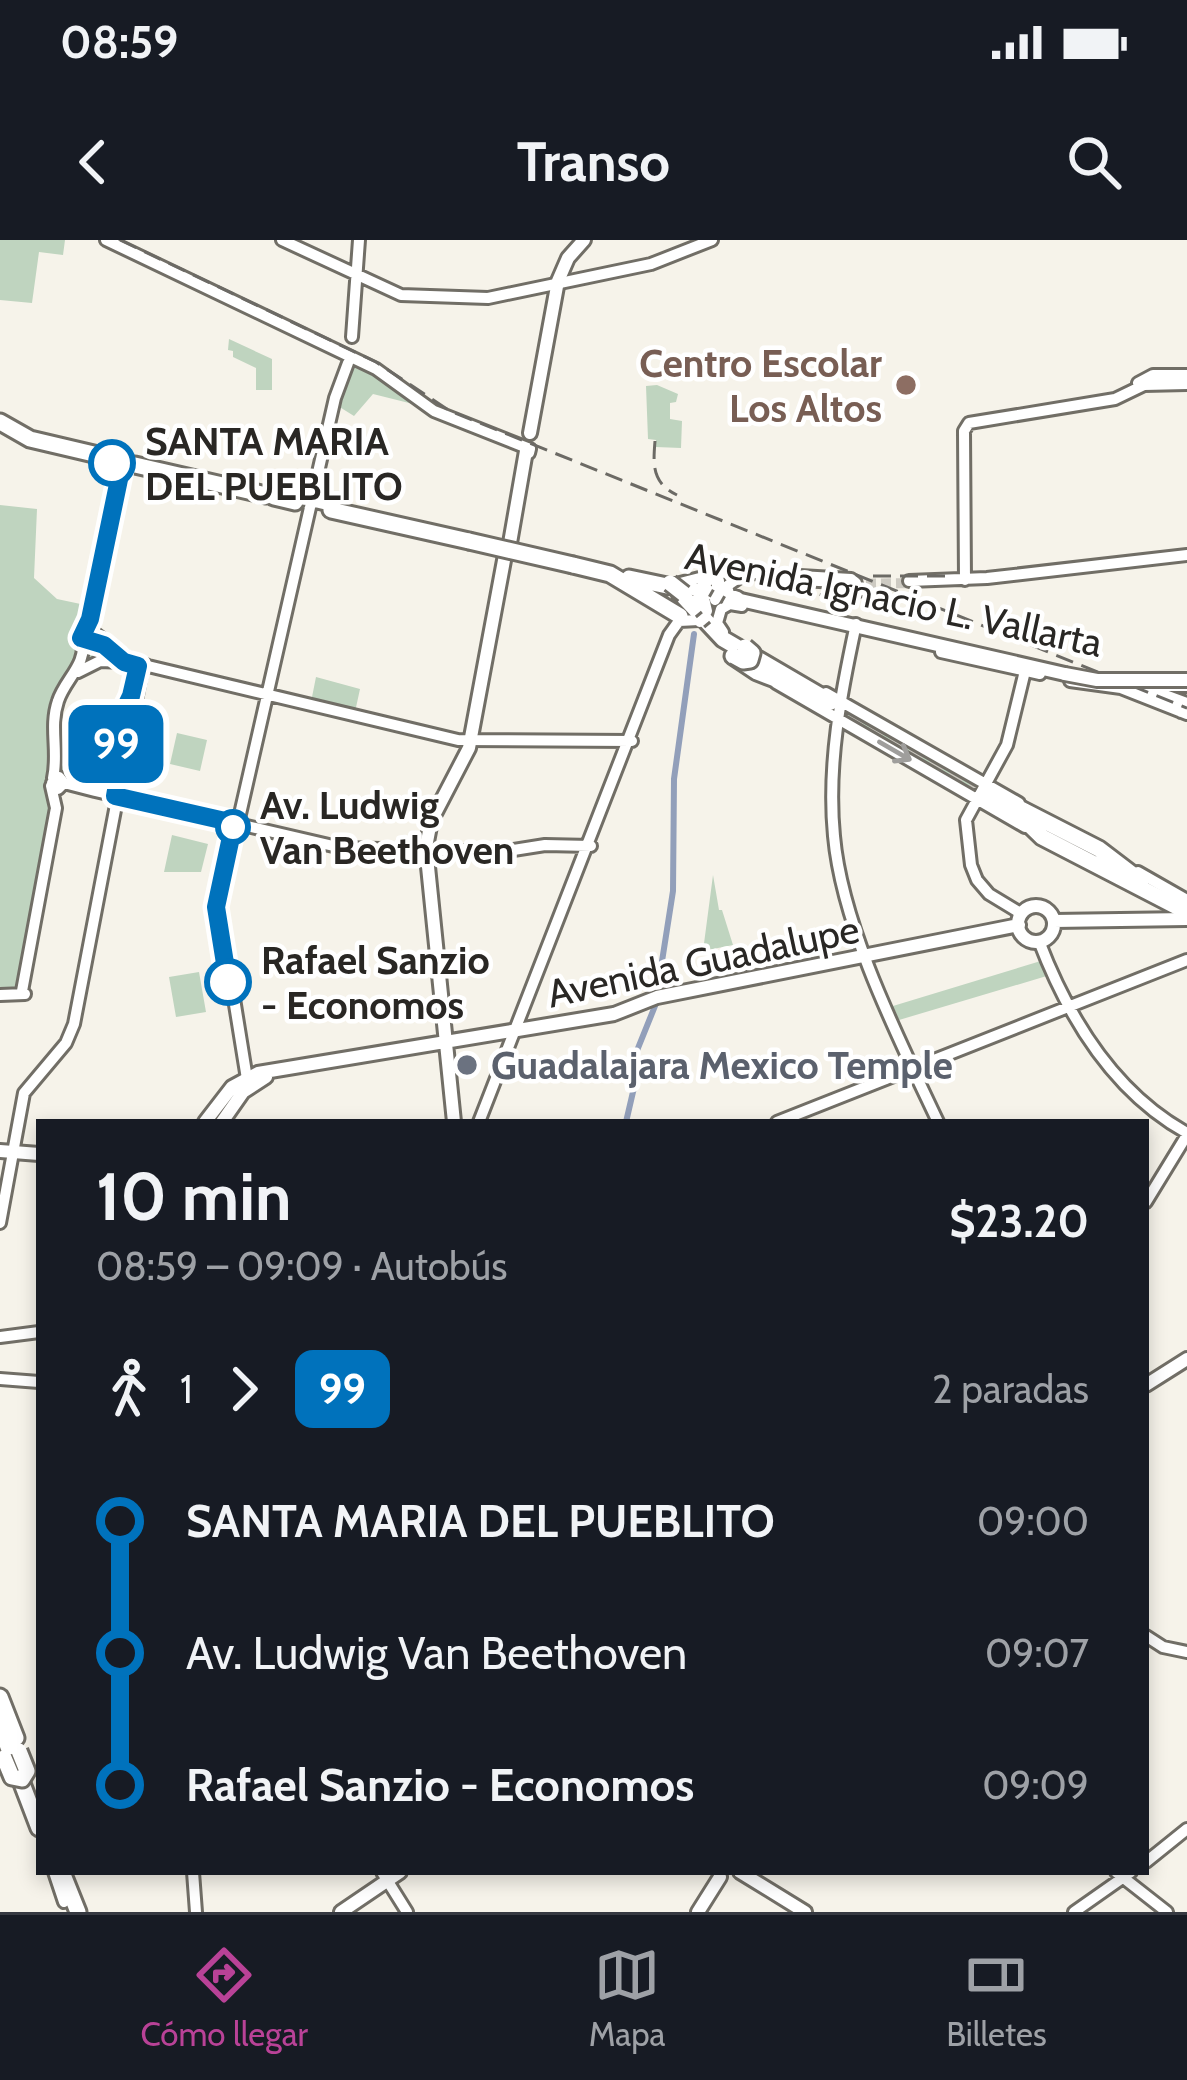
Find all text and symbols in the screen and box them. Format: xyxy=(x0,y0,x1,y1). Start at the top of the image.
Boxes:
text: 08:59 xyxy=(60,15,178,69)
icon: back xyxy=(60,129,126,195)
text: Transo xyxy=(517,129,670,195)
icon: search xyxy=(1061,129,1127,195)
place label: Centro Escolar Los Altos xyxy=(639,339,882,432)
marker: Centro Escolar Los Altos xyxy=(893,372,919,398)
place label: SANTA MARIA DEL PUEBLITO xyxy=(145,417,403,510)
marker: SANTA MARIA DEL PUEBLITO xyxy=(90,441,134,485)
street label: Avenida Ignacio L. Vallarta xyxy=(681,531,1107,667)
line badge: 99 xyxy=(62,705,170,783)
text: 99 xyxy=(92,718,140,770)
one-way arrow xyxy=(877,740,912,764)
place label: Av. Ludwig Van Beethoven xyxy=(260,781,514,874)
marker: Av. Ludwig Van Beethoven xyxy=(217,811,249,843)
street label: Avenida Guadalupe xyxy=(543,905,863,1017)
place label: Rafael Sanzio - Economos xyxy=(261,936,490,1029)
marker: Rafael Sanzio - Economos xyxy=(206,960,250,1004)
place label: Guadalajara Mexico Temple xyxy=(491,1041,953,1089)
marker: Guadalajara Mexico Temple xyxy=(454,1052,480,1078)
text: 10 min xyxy=(96,1156,291,1237)
text: $23.20 xyxy=(949,1194,1089,1248)
text: 08:59 – 09:09 · Autobús xyxy=(96,1242,507,1290)
icon: walk xyxy=(96,1356,162,1422)
icon: forward xyxy=(211,1356,277,1422)
text: 99 xyxy=(319,1363,366,1415)
text: 1 xyxy=(180,1365,193,1413)
text: 2 paradas xyxy=(932,1365,1089,1413)
text: SANTA MARIA DEL PUEBLITO xyxy=(186,1494,775,1548)
text: 09:00 xyxy=(977,1497,1089,1545)
text: Av. Ludwig Van Beethoven xyxy=(186,1626,687,1680)
text: 09:07 xyxy=(985,1629,1089,1677)
text: Rafael Sanzio - Economos xyxy=(186,1758,694,1812)
text: 09:09 xyxy=(982,1761,1089,1809)
tab: Cómo llegar xyxy=(140,1942,308,2054)
tab: Mapa xyxy=(589,1942,665,2054)
tab: Billetes xyxy=(946,1942,1047,2054)

